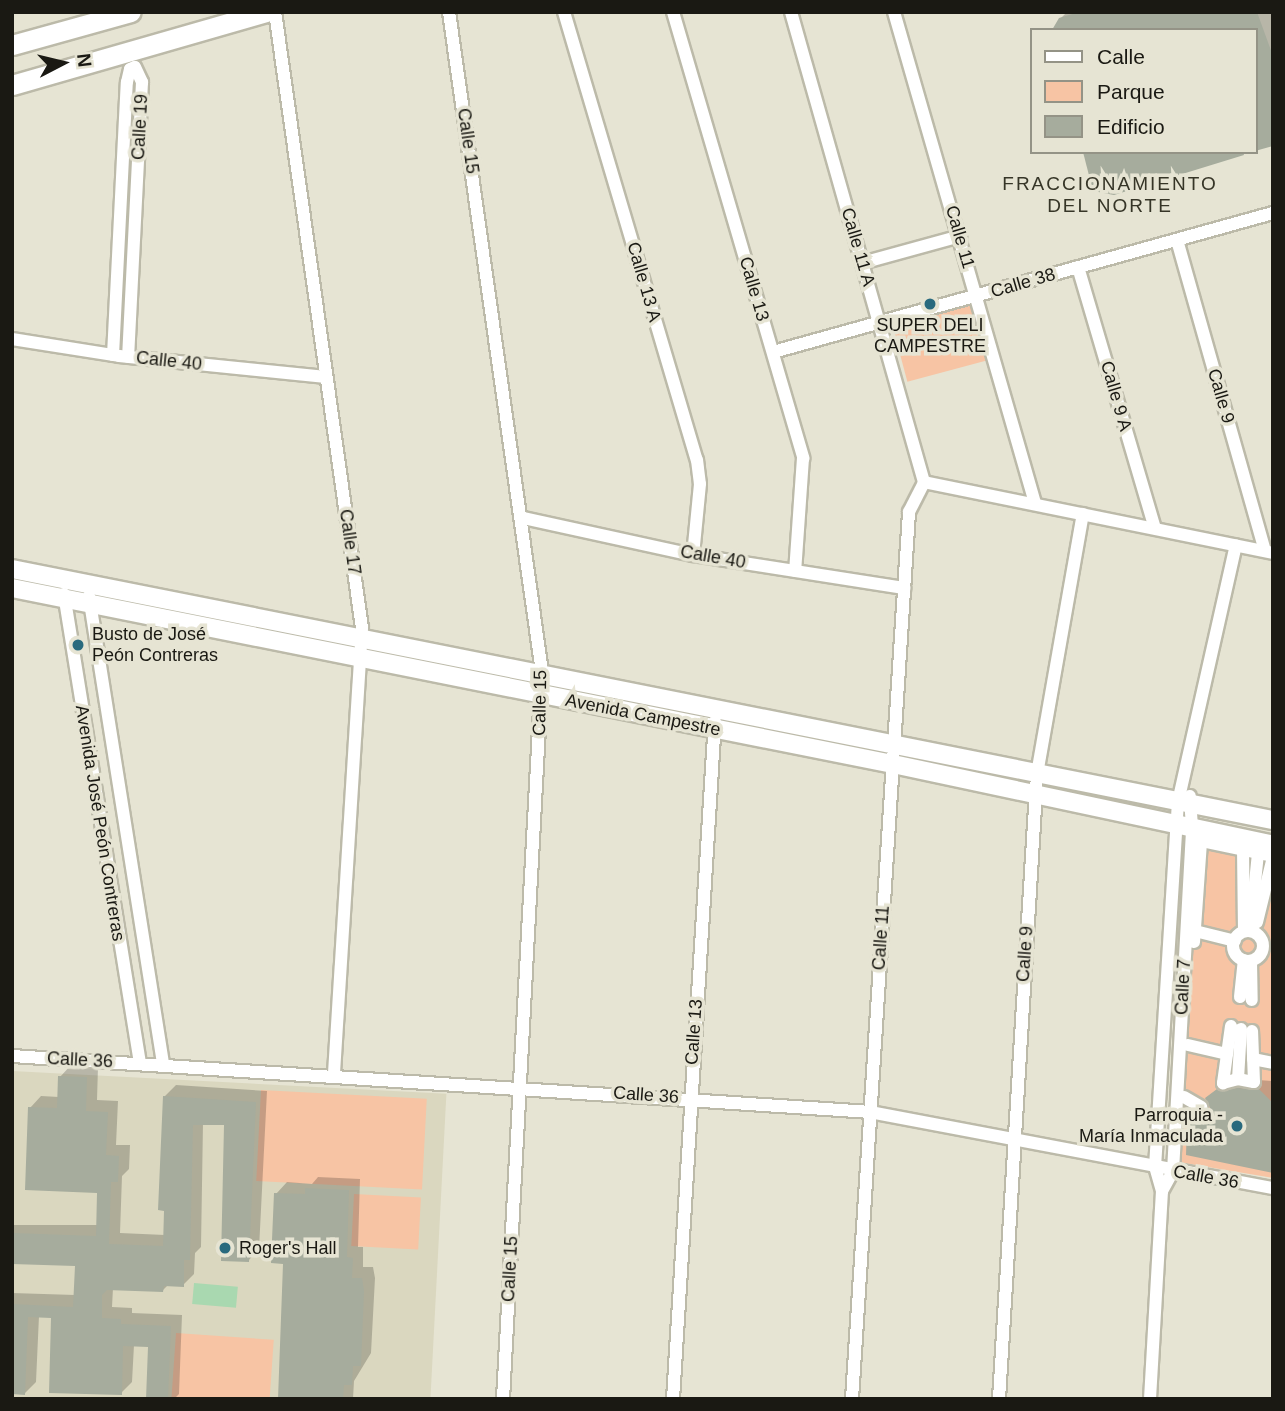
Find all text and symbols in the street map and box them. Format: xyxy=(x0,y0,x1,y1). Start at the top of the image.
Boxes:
north arrow xyxy=(28,28,98,98)
legend xyxy=(1030,28,1257,154)
text: Calle xyxy=(1097,45,1145,68)
text: N xyxy=(73,52,96,68)
text: Parque xyxy=(1097,80,1165,103)
street label: Calle 19 xyxy=(127,93,153,161)
street label: Calle 15 xyxy=(453,107,483,175)
text: Edificio xyxy=(1097,115,1165,138)
district label: FRACCIONAMIENTO DEL NORTE xyxy=(1004,173,1216,217)
street label: Calle 11 xyxy=(941,203,979,271)
street label: Calle 11 A xyxy=(836,205,880,289)
street label: Calle 13 A xyxy=(622,239,666,325)
street label: Calle 13 xyxy=(735,254,773,324)
street label: Calle 38 xyxy=(988,264,1058,302)
marker: SUPER DELI CAMPESTRE xyxy=(922,296,938,312)
place label: SUPER DELI CAMPESTRE xyxy=(874,315,986,358)
street label: Calle 40 xyxy=(135,347,203,375)
street label: Calle 9 A xyxy=(1096,358,1136,434)
street label: Calle 9 xyxy=(1203,366,1239,426)
street label: Calle 17 xyxy=(335,508,365,576)
street label: Calle 40 xyxy=(679,541,747,573)
place label: Busto de José Peón Contreras xyxy=(92,624,218,666)
marker: Busto de José Peón Contreras xyxy=(70,637,86,653)
street label: Calle 15 xyxy=(529,670,551,736)
street label: Avenida Campestre xyxy=(564,689,722,741)
street label: Avenida José Peón Contreras xyxy=(71,703,129,943)
street label: Calle 11 xyxy=(868,905,894,971)
street label: Calle 9 xyxy=(1012,925,1038,983)
street label: Calle 7 xyxy=(1171,958,1195,1016)
street label: Calle 13 xyxy=(681,998,707,1066)
street label: Calle 36 xyxy=(46,1047,114,1073)
street label: Calle 36 xyxy=(612,1082,680,1108)
place label: Parroquia - María Inmaculada xyxy=(1079,1105,1223,1148)
marker: Parroquia - María Inmaculada xyxy=(1229,1118,1245,1134)
street label: Calle 36 xyxy=(1172,1161,1240,1193)
street label: Calle 15 xyxy=(497,1235,523,1303)
place label: Roger's Hall xyxy=(239,1237,336,1259)
marker: Roger's Hall xyxy=(217,1240,233,1256)

